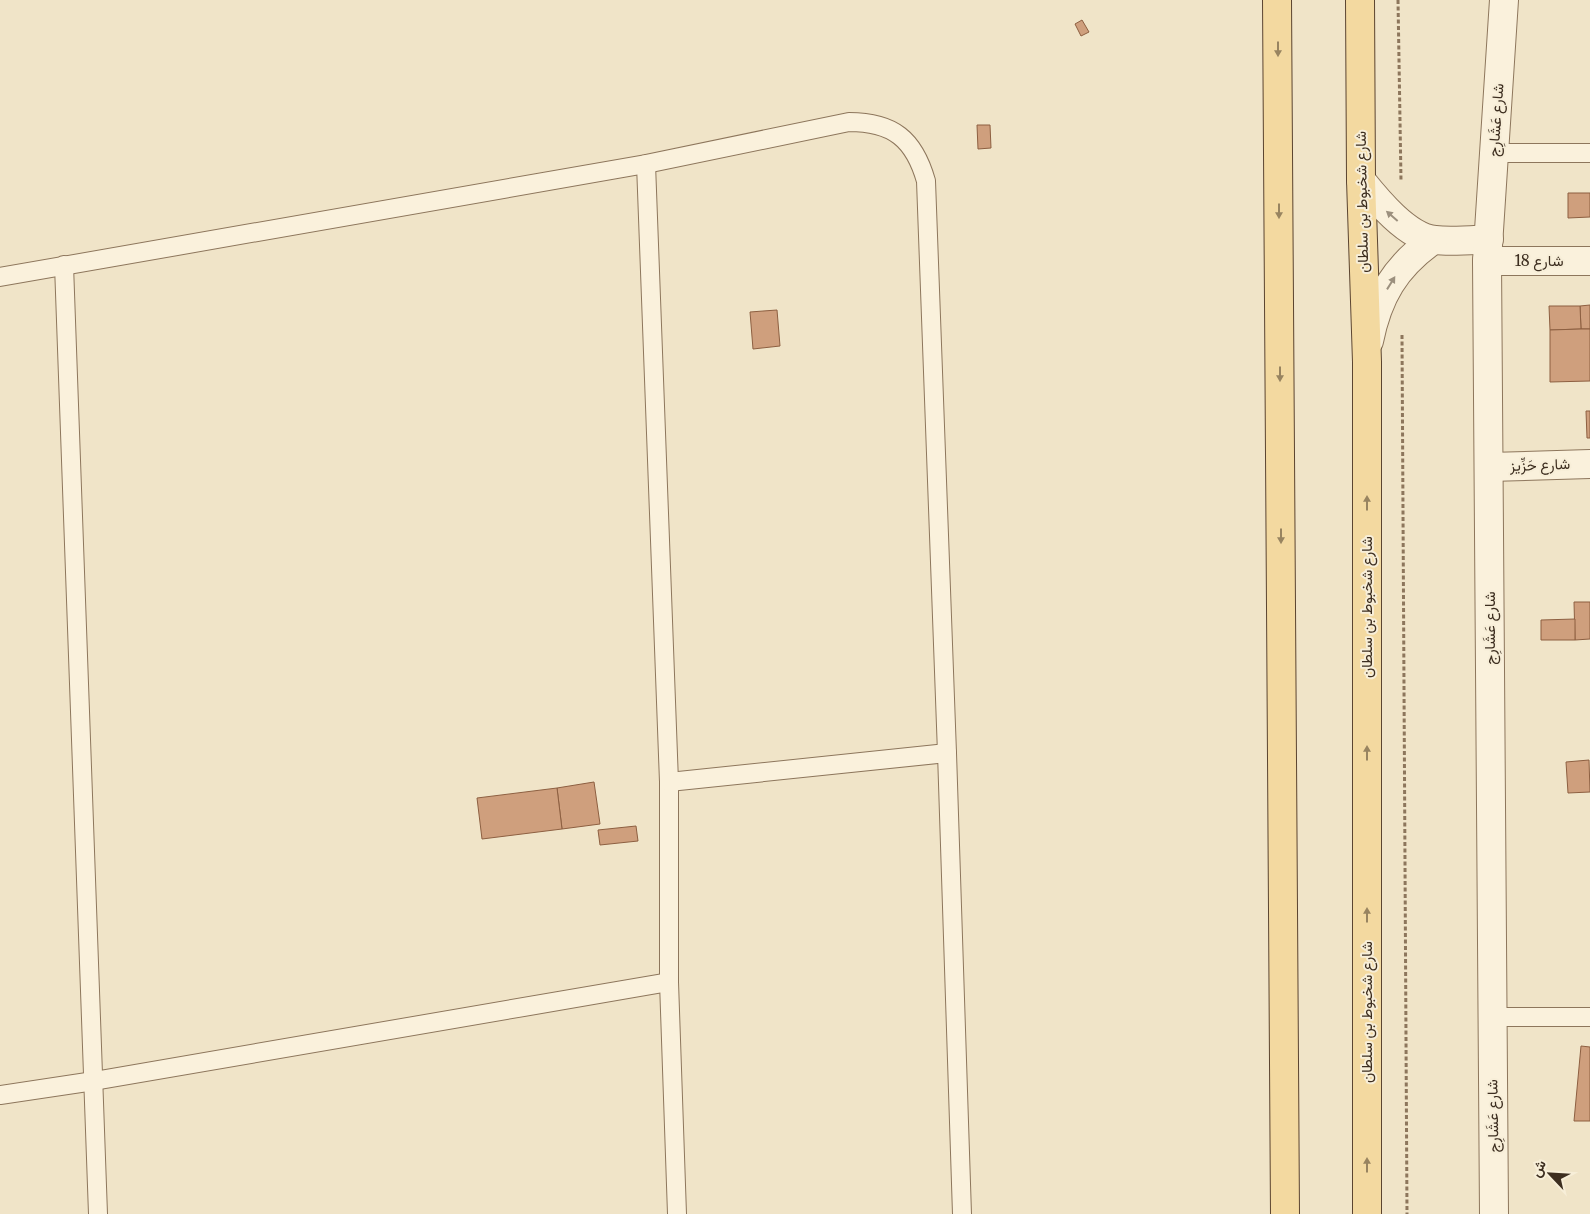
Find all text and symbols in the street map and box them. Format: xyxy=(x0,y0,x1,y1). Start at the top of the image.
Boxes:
one-way arrow xyxy=(1274,41,1282,57)
street label: شارع عَشَارِج xyxy=(1483,83,1510,157)
street label: شارع شخبوط بن سلطان xyxy=(1351,131,1374,273)
one-way arrow xyxy=(1275,203,1283,219)
one-way arrow xyxy=(1387,210,1399,222)
street label: شارع 18 xyxy=(1515,251,1564,272)
one-way arrow xyxy=(1386,277,1395,290)
one-way arrow xyxy=(1276,366,1284,382)
street label: شارع حَزِّيز xyxy=(1508,454,1571,477)
one-way arrow xyxy=(1363,495,1371,511)
one-way arrow xyxy=(1277,528,1285,544)
street label: شارع شخبوط بن سلطان xyxy=(1357,536,1378,678)
street label: شارع عَشَارِج xyxy=(1480,591,1502,665)
one-way arrow xyxy=(1363,745,1371,761)
one-way arrow xyxy=(1363,907,1371,923)
street label: شارع شخبوط بن سلطان xyxy=(1357,941,1378,1083)
street label: شارع عَشَارِج xyxy=(1482,1079,1505,1153)
north arrow xyxy=(1525,1149,1575,1199)
one-way arrow xyxy=(1363,1157,1371,1173)
text: ش xyxy=(1527,1157,1550,1180)

